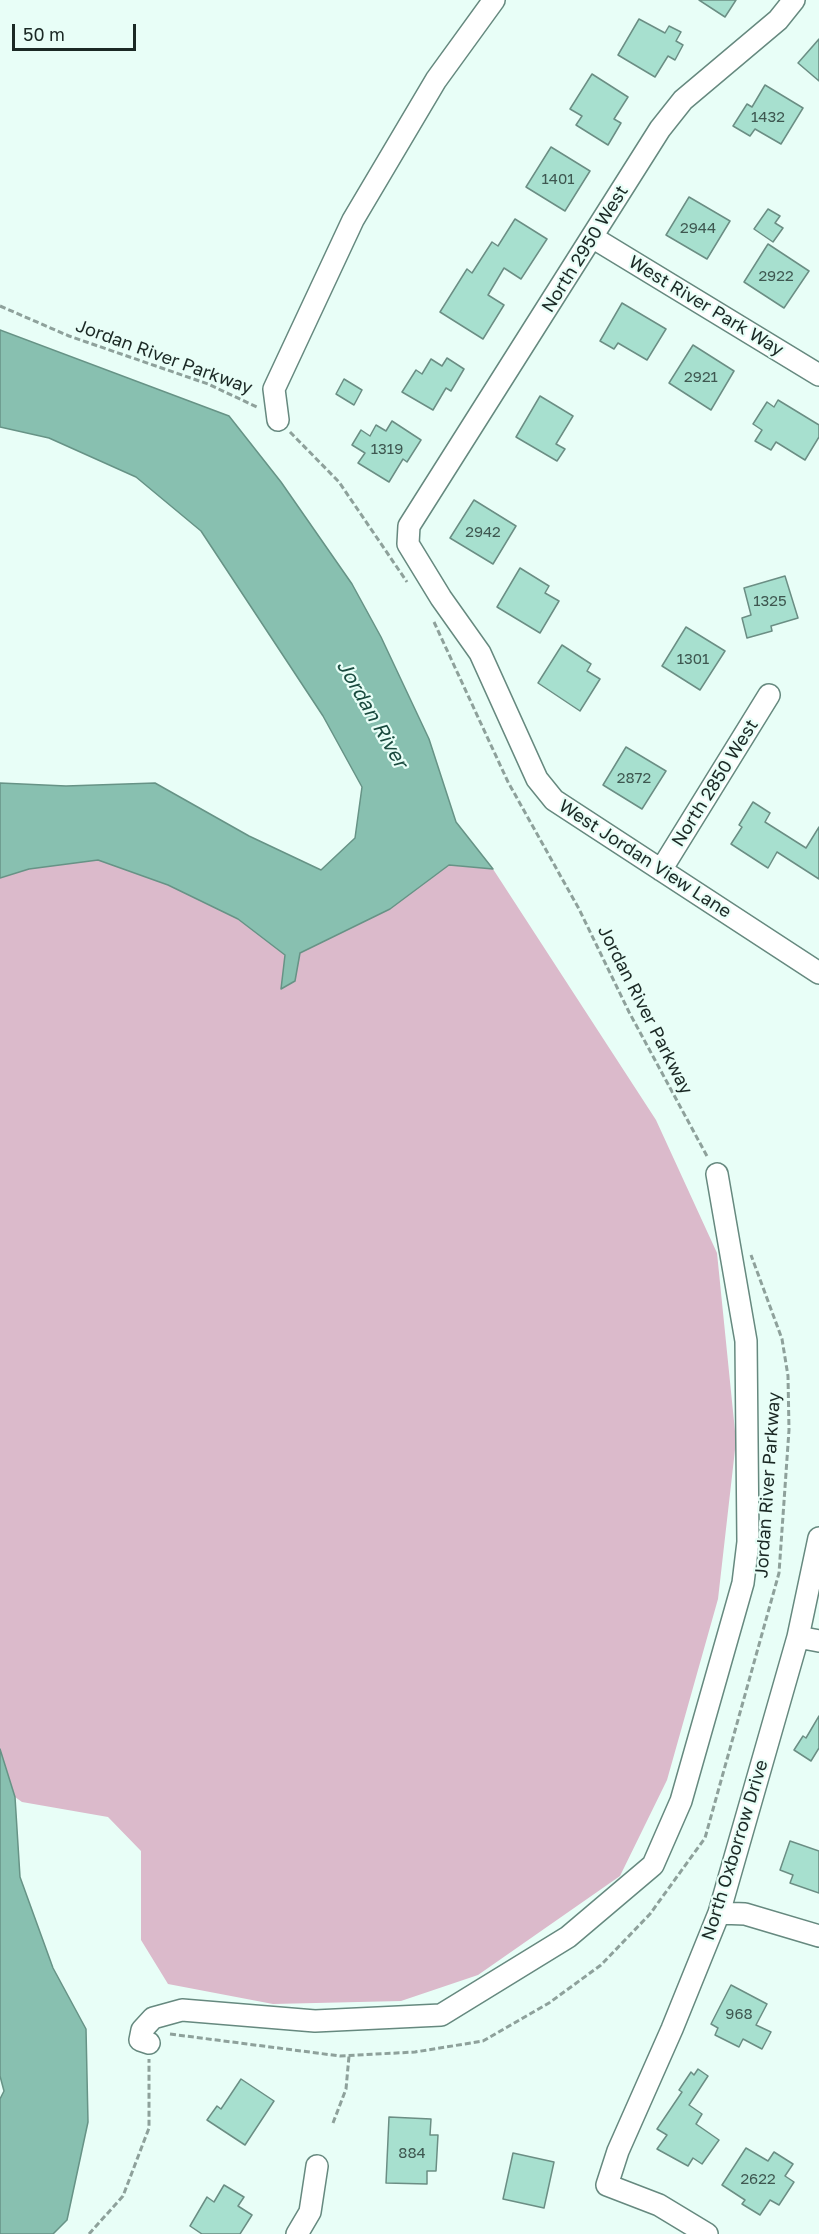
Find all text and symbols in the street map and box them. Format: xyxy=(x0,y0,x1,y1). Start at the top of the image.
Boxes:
scale bar xyxy=(15,12,140,50)
text: 50 m xyxy=(23,23,65,45)
house number: 1432 xyxy=(751,108,785,126)
house number: 1401 xyxy=(542,170,574,188)
street label: North 2950 West xyxy=(537,181,633,317)
house number: 2944 xyxy=(680,219,716,237)
street label: West River Park Way xyxy=(625,251,787,361)
house number: 2922 xyxy=(758,267,794,285)
street label: Jordan River Parkway xyxy=(73,315,255,399)
house number: 2921 xyxy=(684,368,718,386)
house number: 1319 xyxy=(371,440,403,458)
house number: 2942 xyxy=(465,523,501,541)
house number: 1325 xyxy=(753,592,787,610)
house number: 1301 xyxy=(677,650,709,668)
water label: Jordan River xyxy=(331,656,413,772)
street label: North 2850 West xyxy=(667,715,763,851)
house number: 2872 xyxy=(617,769,651,787)
street label: West Jordan View Lane xyxy=(555,795,735,923)
street label: Jordan River Parkway xyxy=(593,922,697,1098)
street label: Jordan River Parkway xyxy=(751,1391,785,1579)
street label: North Oxborrow Drive xyxy=(697,1757,773,1943)
house number: 968 xyxy=(725,2005,753,2023)
house number: 884 xyxy=(398,2144,426,2162)
house number: 2622 xyxy=(740,2170,776,2188)

